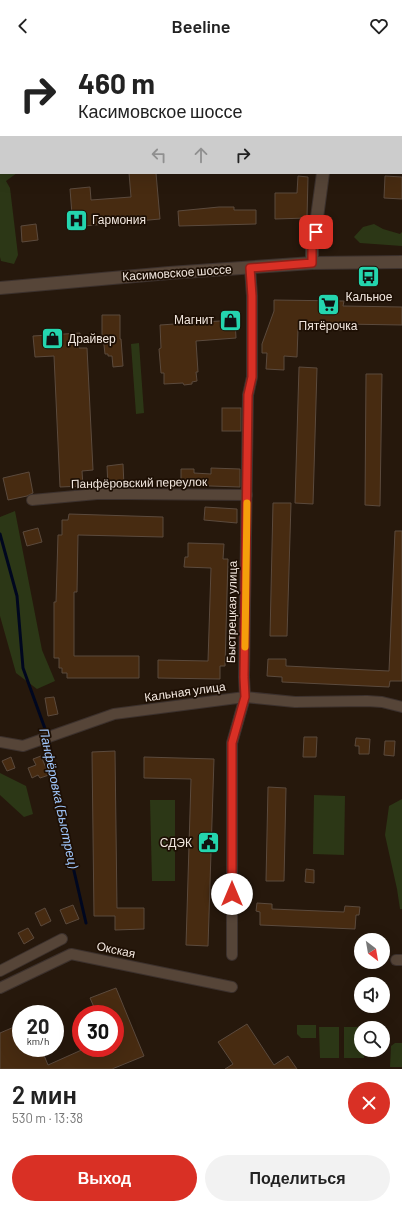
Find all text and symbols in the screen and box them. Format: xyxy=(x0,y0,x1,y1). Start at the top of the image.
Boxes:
icon: back xyxy=(12,15,34,37)
text: Beeline xyxy=(171,15,231,37)
icon: heart xyxy=(368,15,390,37)
text: 460 m xyxy=(78,66,155,100)
icon: right xyxy=(12,68,64,120)
text: Касимовское шоссе xyxy=(78,100,242,122)
icon: left xyxy=(148,144,170,166)
icon: ahead xyxy=(190,144,212,166)
icon: right xyxy=(232,144,254,166)
hospital icon: Гармония xyxy=(63,207,89,233)
place label: Гармония xyxy=(92,212,146,227)
pin xyxy=(299,215,333,249)
icon: arrive xyxy=(305,221,327,243)
street label: Касимовское шоссе xyxy=(122,261,232,283)
bus stop icon: Кальное xyxy=(356,263,382,289)
place label: Кальное xyxy=(346,289,393,303)
supermarket icon: Пятёрочка xyxy=(315,292,341,318)
shop icon: Магнит xyxy=(217,307,243,333)
place label: Магнит xyxy=(174,312,214,326)
place label: Пятёрочка xyxy=(299,318,358,333)
shop icon: Драйвер xyxy=(39,326,65,352)
place label: Драйвер xyxy=(68,331,116,346)
street label: Панфёровский переулок xyxy=(71,474,208,491)
street label: Быстрецкая улица xyxy=(223,560,240,663)
street label: Кальная улица xyxy=(143,678,227,705)
water label: Панфёровка (Быстрец) xyxy=(36,727,82,870)
public building icon: СДЭК xyxy=(195,830,221,856)
place label: СДЭК xyxy=(160,835,192,850)
position arrow xyxy=(211,873,253,915)
north arrow xyxy=(354,933,390,969)
map controls xyxy=(354,933,390,1057)
street label: Окская xyxy=(95,938,137,960)
button: sound xyxy=(354,977,390,1013)
speed limit sign: 30 xyxy=(72,1005,124,1057)
text: 20 xyxy=(27,1014,49,1038)
button: search xyxy=(354,1021,390,1057)
text: km/h xyxy=(27,1035,49,1047)
text: 2 мин xyxy=(12,1080,77,1109)
button: close xyxy=(348,1082,390,1124)
text: 530 m · 13:38 xyxy=(12,1110,83,1126)
button: Выход xyxy=(12,1155,197,1201)
button: Поделиться xyxy=(205,1155,390,1201)

